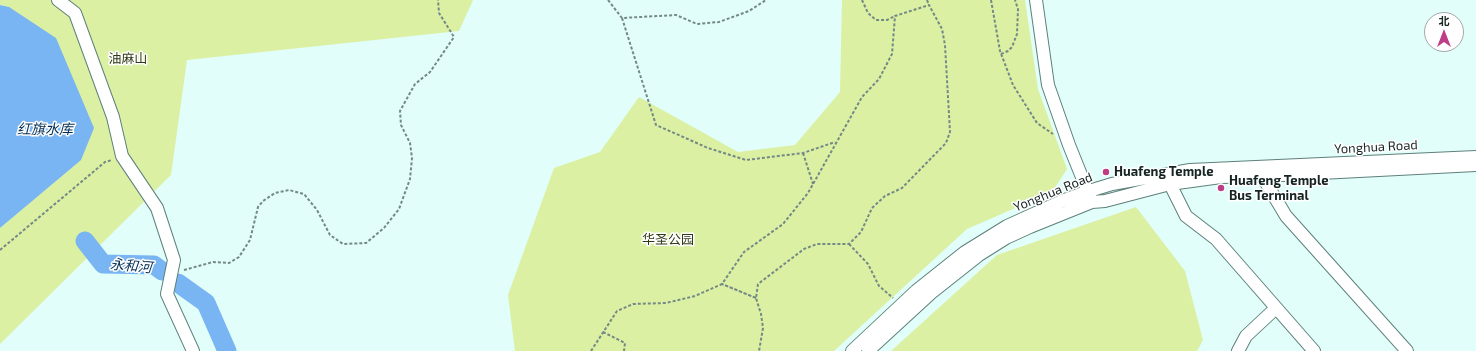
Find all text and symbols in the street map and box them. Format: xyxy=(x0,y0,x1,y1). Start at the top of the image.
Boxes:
north arrow xyxy=(1424,12,1464,52)
text: 北 xyxy=(1439,14,1450,27)
park label: 油麻山 xyxy=(109,51,147,67)
water label: 红旗水库 xyxy=(17,121,73,137)
street label: Yonghua Road xyxy=(1334,137,1418,157)
place label: Huafeng Temple xyxy=(1114,164,1213,180)
marker: Huafeng Temple xyxy=(1101,167,1111,177)
street label: Yonghua Road xyxy=(1011,169,1095,215)
place label: Huafeng Temple Bus Terminal xyxy=(1229,173,1328,204)
marker: Huafeng Temple Bus Terminal xyxy=(1216,183,1226,193)
park label: 华圣公园 xyxy=(642,232,694,248)
water label: 永和河 xyxy=(109,256,153,276)

